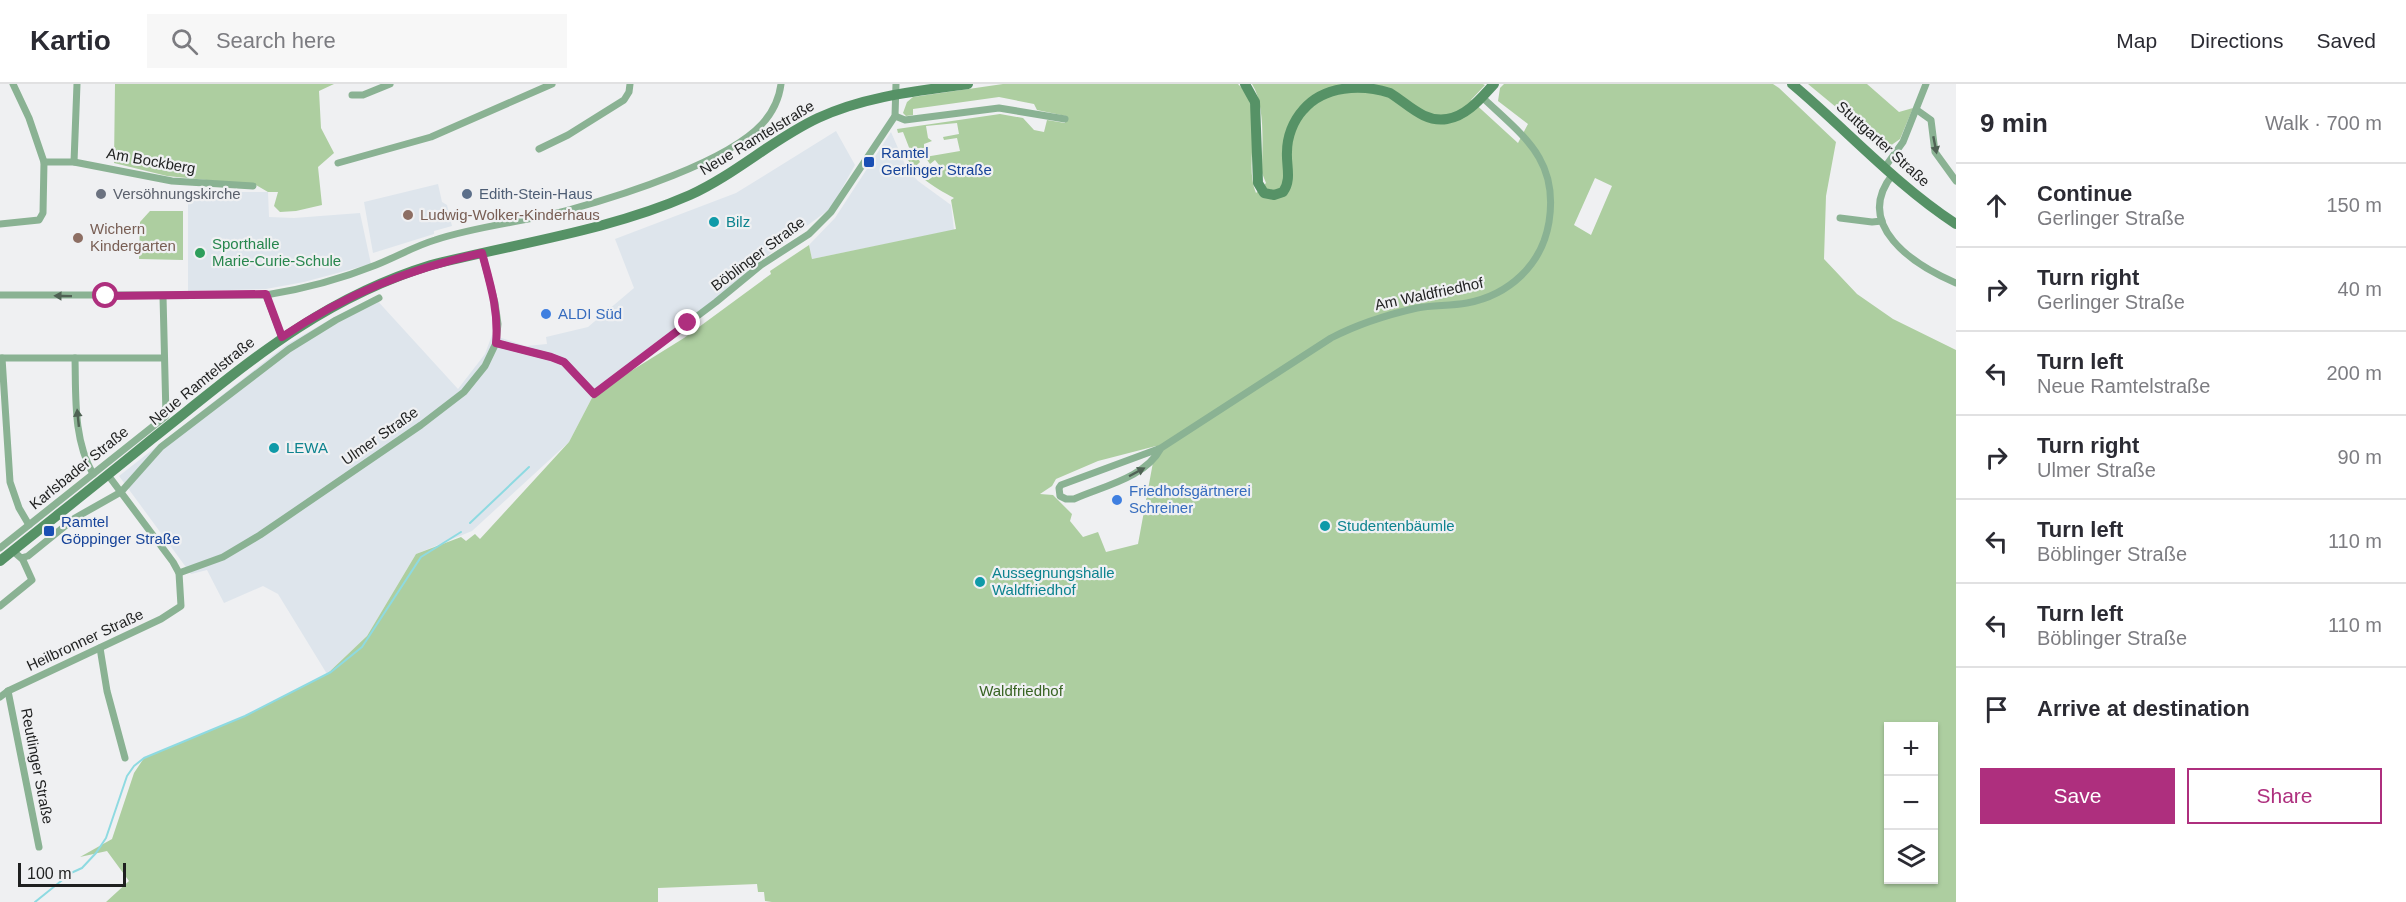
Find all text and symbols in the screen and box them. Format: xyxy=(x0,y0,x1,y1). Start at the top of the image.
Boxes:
search box xyxy=(147,14,567,68)
text: Kartio xyxy=(30,25,111,56)
icon: search xyxy=(168,25,201,58)
text: Search here xyxy=(216,28,336,53)
text: Map xyxy=(2116,29,2157,52)
text: Directions xyxy=(2190,29,2283,52)
text: Saved xyxy=(2316,29,2376,52)
street label: Neue Ramtelstraße xyxy=(697,97,817,178)
street label: Stuttgarter Straße xyxy=(1833,97,1933,190)
text: 9 min xyxy=(1980,108,2048,138)
text: Walk · 700 m xyxy=(2265,112,2382,134)
one-way arrow xyxy=(1931,136,1940,155)
street label: Am Bockberg xyxy=(105,144,197,177)
place label: Ramtel Gerlinger Straße xyxy=(881,144,992,178)
marker: Ramtel Gerlinger Straße xyxy=(862,155,876,169)
text: Continue xyxy=(2037,181,2132,206)
place label: Versöhnungskirche xyxy=(113,185,241,202)
place label: Edith-Stein-Haus xyxy=(479,185,592,202)
marker: Versöhnungskirche xyxy=(94,187,108,201)
marker: Edith-Stein-Haus xyxy=(460,187,474,201)
icon: ahead xyxy=(1980,189,2013,222)
text: 150 m xyxy=(2326,194,2382,216)
place label: Ludwig-Wolker-Kinderhaus xyxy=(420,206,600,223)
text: Gerlinger Straße xyxy=(2037,207,2185,229)
marker: Ludwig-Wolker-Kinderhaus xyxy=(401,208,415,222)
street label: Böblinger Straße xyxy=(708,213,808,294)
place label: Bilz xyxy=(726,213,750,230)
marker: Bilz xyxy=(707,215,721,229)
place label: Wichern Kindergarten xyxy=(90,220,176,254)
marker: Wichern Kindergarten xyxy=(71,231,85,245)
place label: Sporthalle Marie-Curie-Schule xyxy=(212,235,341,269)
marker: Sporthalle Marie-Curie-Schule xyxy=(193,246,207,260)
text: Turn right xyxy=(2037,265,2139,290)
icon: right xyxy=(1980,273,2013,306)
street label: Am Waldfriedhof xyxy=(1373,274,1485,313)
text: 40 m xyxy=(2338,278,2382,300)
route start xyxy=(92,282,118,308)
one-way arrow xyxy=(53,291,72,300)
text: Gerlinger Straße xyxy=(2037,291,2185,313)
place label: ALDI Süd xyxy=(558,305,622,322)
marker: ALDI Süd xyxy=(539,307,553,321)
route end xyxy=(674,309,700,335)
street label: Neue Ramtelstraße xyxy=(146,333,258,428)
text: Turn left xyxy=(2037,349,2123,374)
icon: left xyxy=(1980,357,2013,390)
text: 200 m xyxy=(2326,362,2382,384)
text: Neue Ramtelstraße xyxy=(2037,375,2210,397)
street label: Ulmer Straße xyxy=(338,403,421,468)
one-way arrow xyxy=(73,408,83,427)
street label: Karlsbader Straße xyxy=(26,423,131,513)
text: Turn right xyxy=(2037,433,2139,458)
place label: LEWA xyxy=(286,439,328,456)
marker: LEWA xyxy=(267,441,281,455)
icon: right xyxy=(1980,441,2013,474)
text: 90 m xyxy=(2338,446,2382,468)
text: Ulmer Straße xyxy=(2037,459,2156,481)
one-way arrow xyxy=(1129,467,1146,477)
place label: Friedhofsgärtnerei Schreiner xyxy=(1129,482,1251,516)
marker: Friedhofsgärtnerei Schreiner xyxy=(1110,493,1124,507)
place label: Ramtel Göppinger Straße xyxy=(61,513,180,547)
place label: Studentenbäumle xyxy=(1337,517,1455,534)
text: Turn left xyxy=(2037,517,2123,542)
marker: Studentenbäumle xyxy=(1318,519,1332,533)
marker: Ramtel Göppinger Straße xyxy=(42,524,56,538)
icon: left xyxy=(1980,525,2013,558)
text: 110 m xyxy=(2328,530,2382,552)
text: Böblinger Straße xyxy=(2037,543,2187,565)
place label: Aussegnungshalle Waldfriedhof xyxy=(992,564,1115,598)
marker: Aussegnungshalle Waldfriedhof xyxy=(973,575,987,589)
text: Turn left xyxy=(2037,601,2123,626)
street label: Heilbronner Straße xyxy=(24,605,146,674)
icon: left xyxy=(1980,609,2013,642)
text: 110 m xyxy=(2328,614,2382,636)
text: Böblinger Straße xyxy=(2037,627,2187,649)
park label: Waldfriedhof xyxy=(979,682,1064,699)
icon: arrive xyxy=(1980,693,2013,726)
text: Arrive at destination xyxy=(2037,696,2250,721)
street label: Reutlinger Straße xyxy=(18,707,57,825)
map controls xyxy=(1884,722,1938,884)
button: + xyxy=(1884,722,1938,776)
button: Save xyxy=(1980,768,2175,824)
button: Share xyxy=(2187,768,2382,824)
button: − xyxy=(1884,776,1938,830)
button: layers xyxy=(1884,830,1938,884)
scale bar xyxy=(18,860,126,888)
text: 100 m xyxy=(27,865,71,882)

